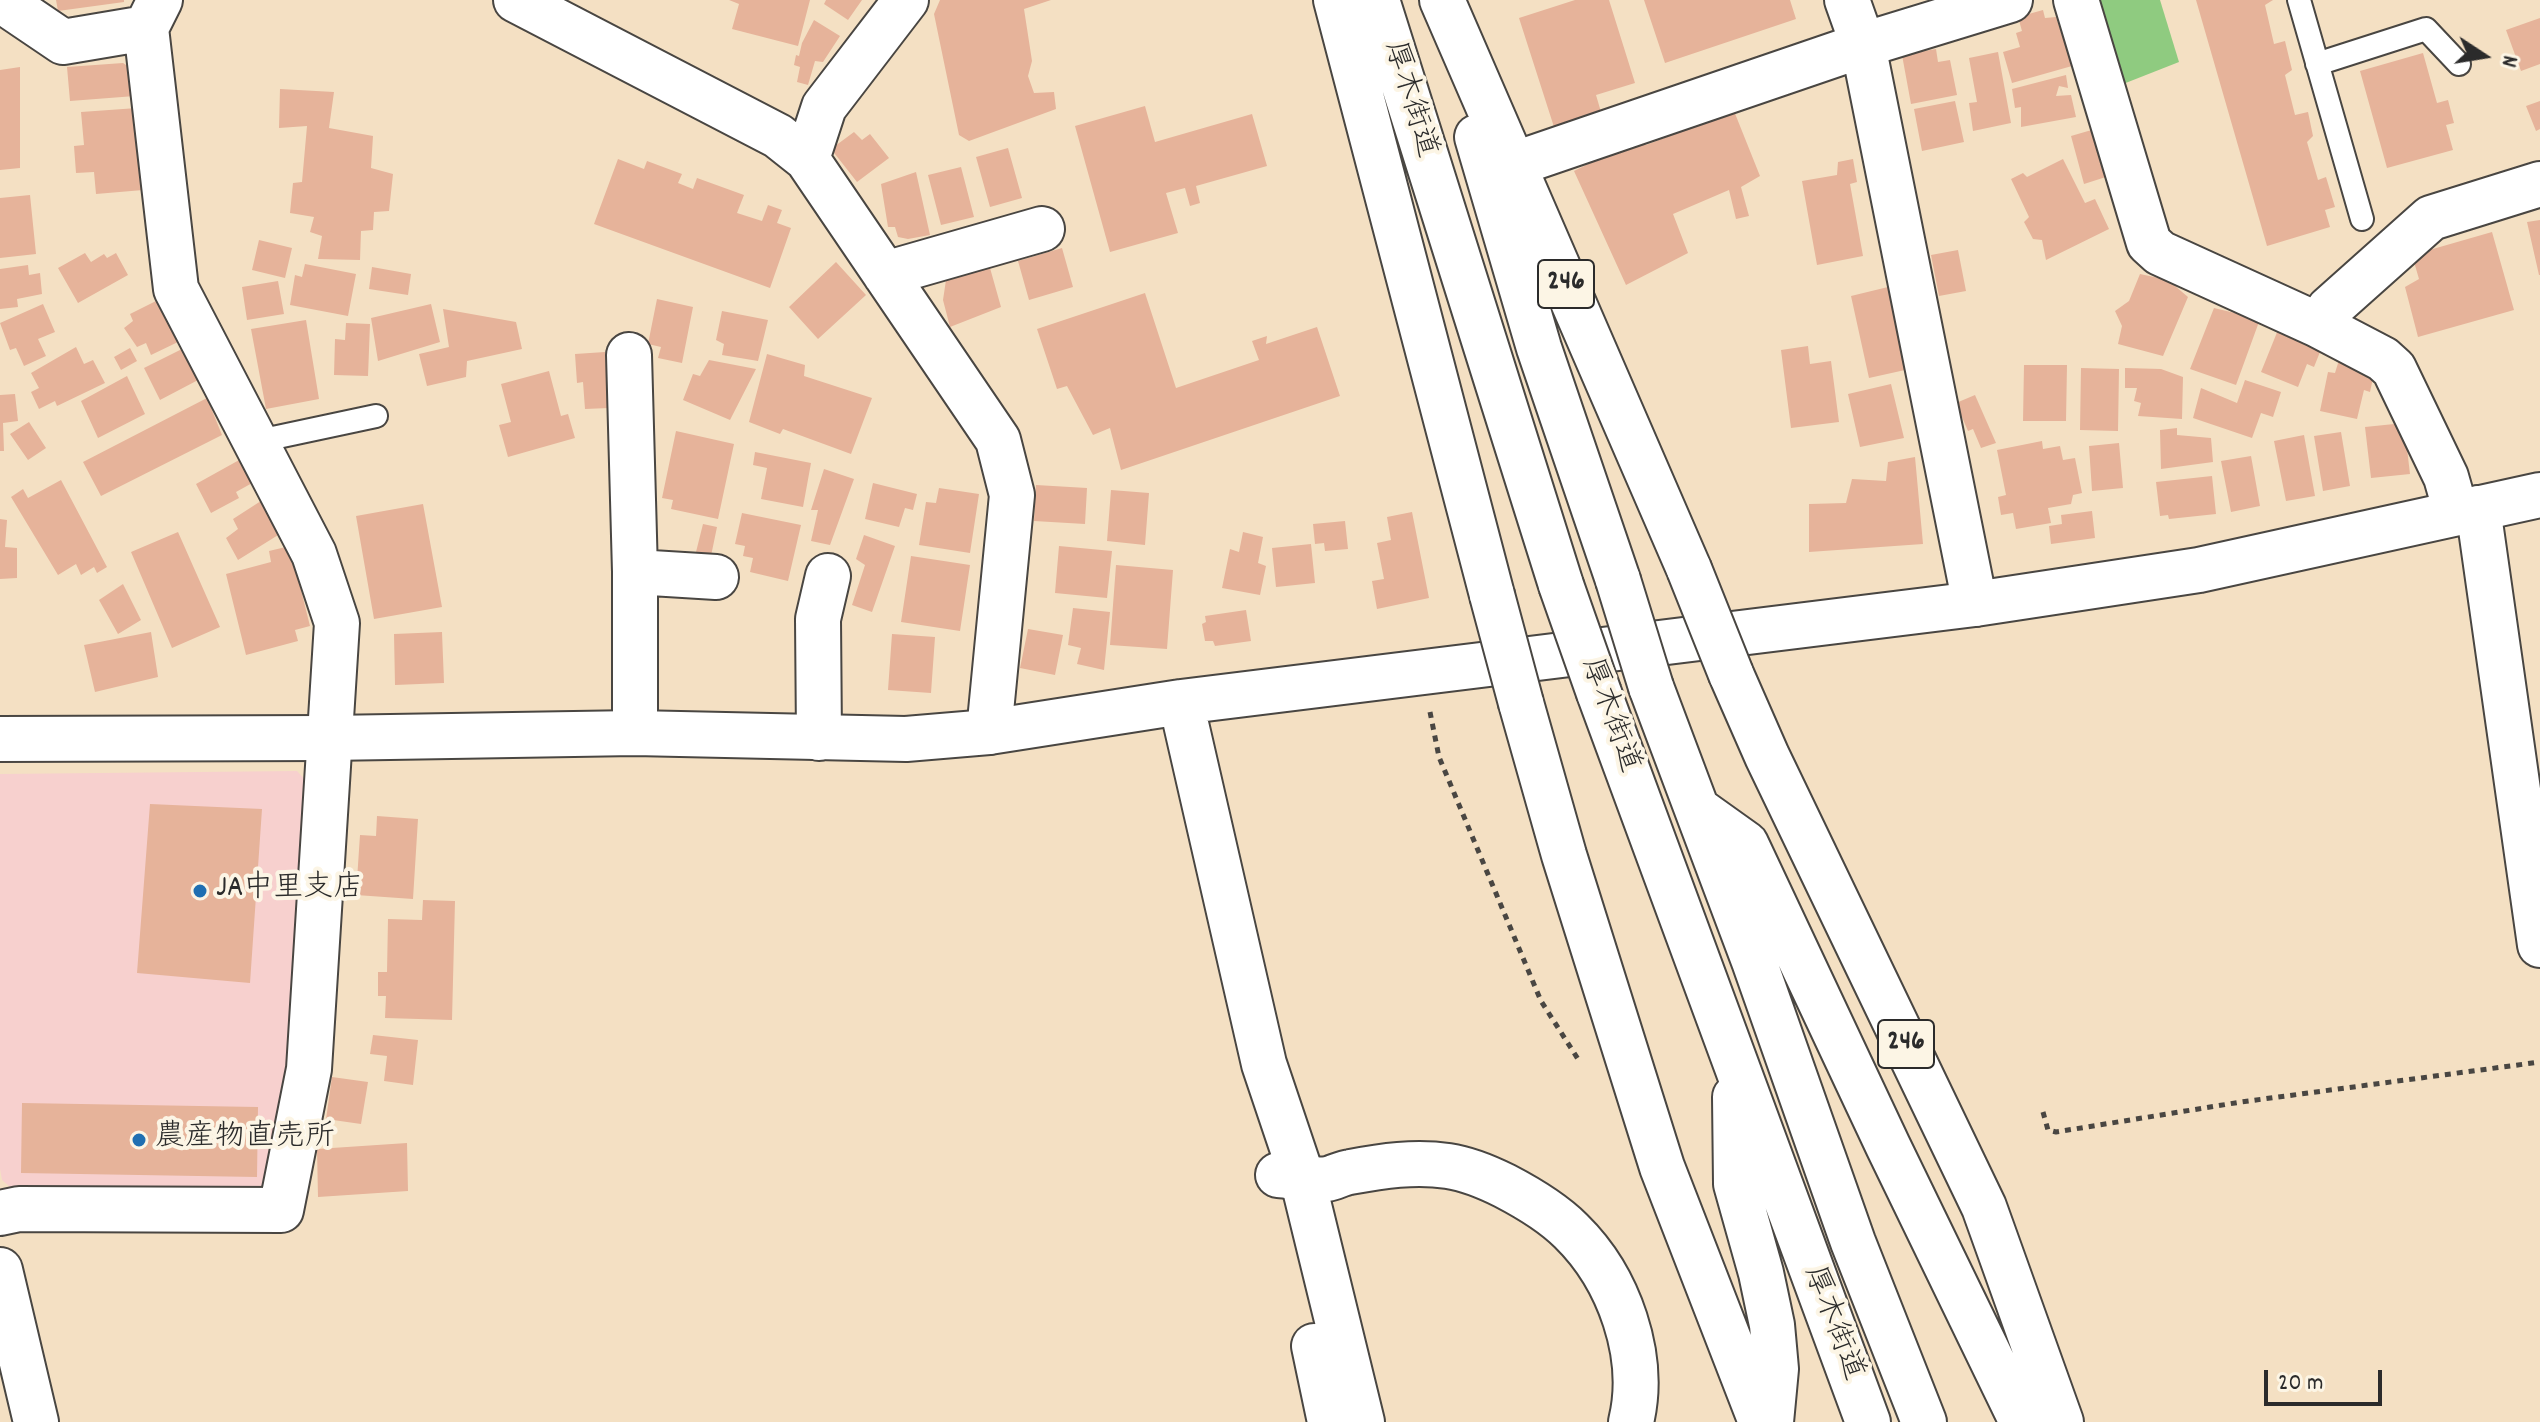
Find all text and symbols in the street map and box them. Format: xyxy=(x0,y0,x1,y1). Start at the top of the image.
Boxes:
north arrow xyxy=(2444,16,2524,96)
street label: 厚木街道 xyxy=(1373,37,1443,163)
text: N xyxy=(2492,53,2524,70)
road number: 246 xyxy=(1538,260,1594,308)
street label: 厚木街道 xyxy=(1571,653,1645,779)
place label: JA中里支店 xyxy=(216,873,363,909)
marker: JA中里支店 xyxy=(191,882,209,900)
road number: 246 xyxy=(1878,1020,1934,1068)
place label: 農産物直売所 xyxy=(155,1122,335,1158)
marker: 農産物直売所 xyxy=(130,1131,148,1149)
street label: 厚木街道 xyxy=(1793,1262,1869,1386)
scale bar xyxy=(2268,1354,2386,1404)
text: 20 m xyxy=(2278,1367,2324,1401)

